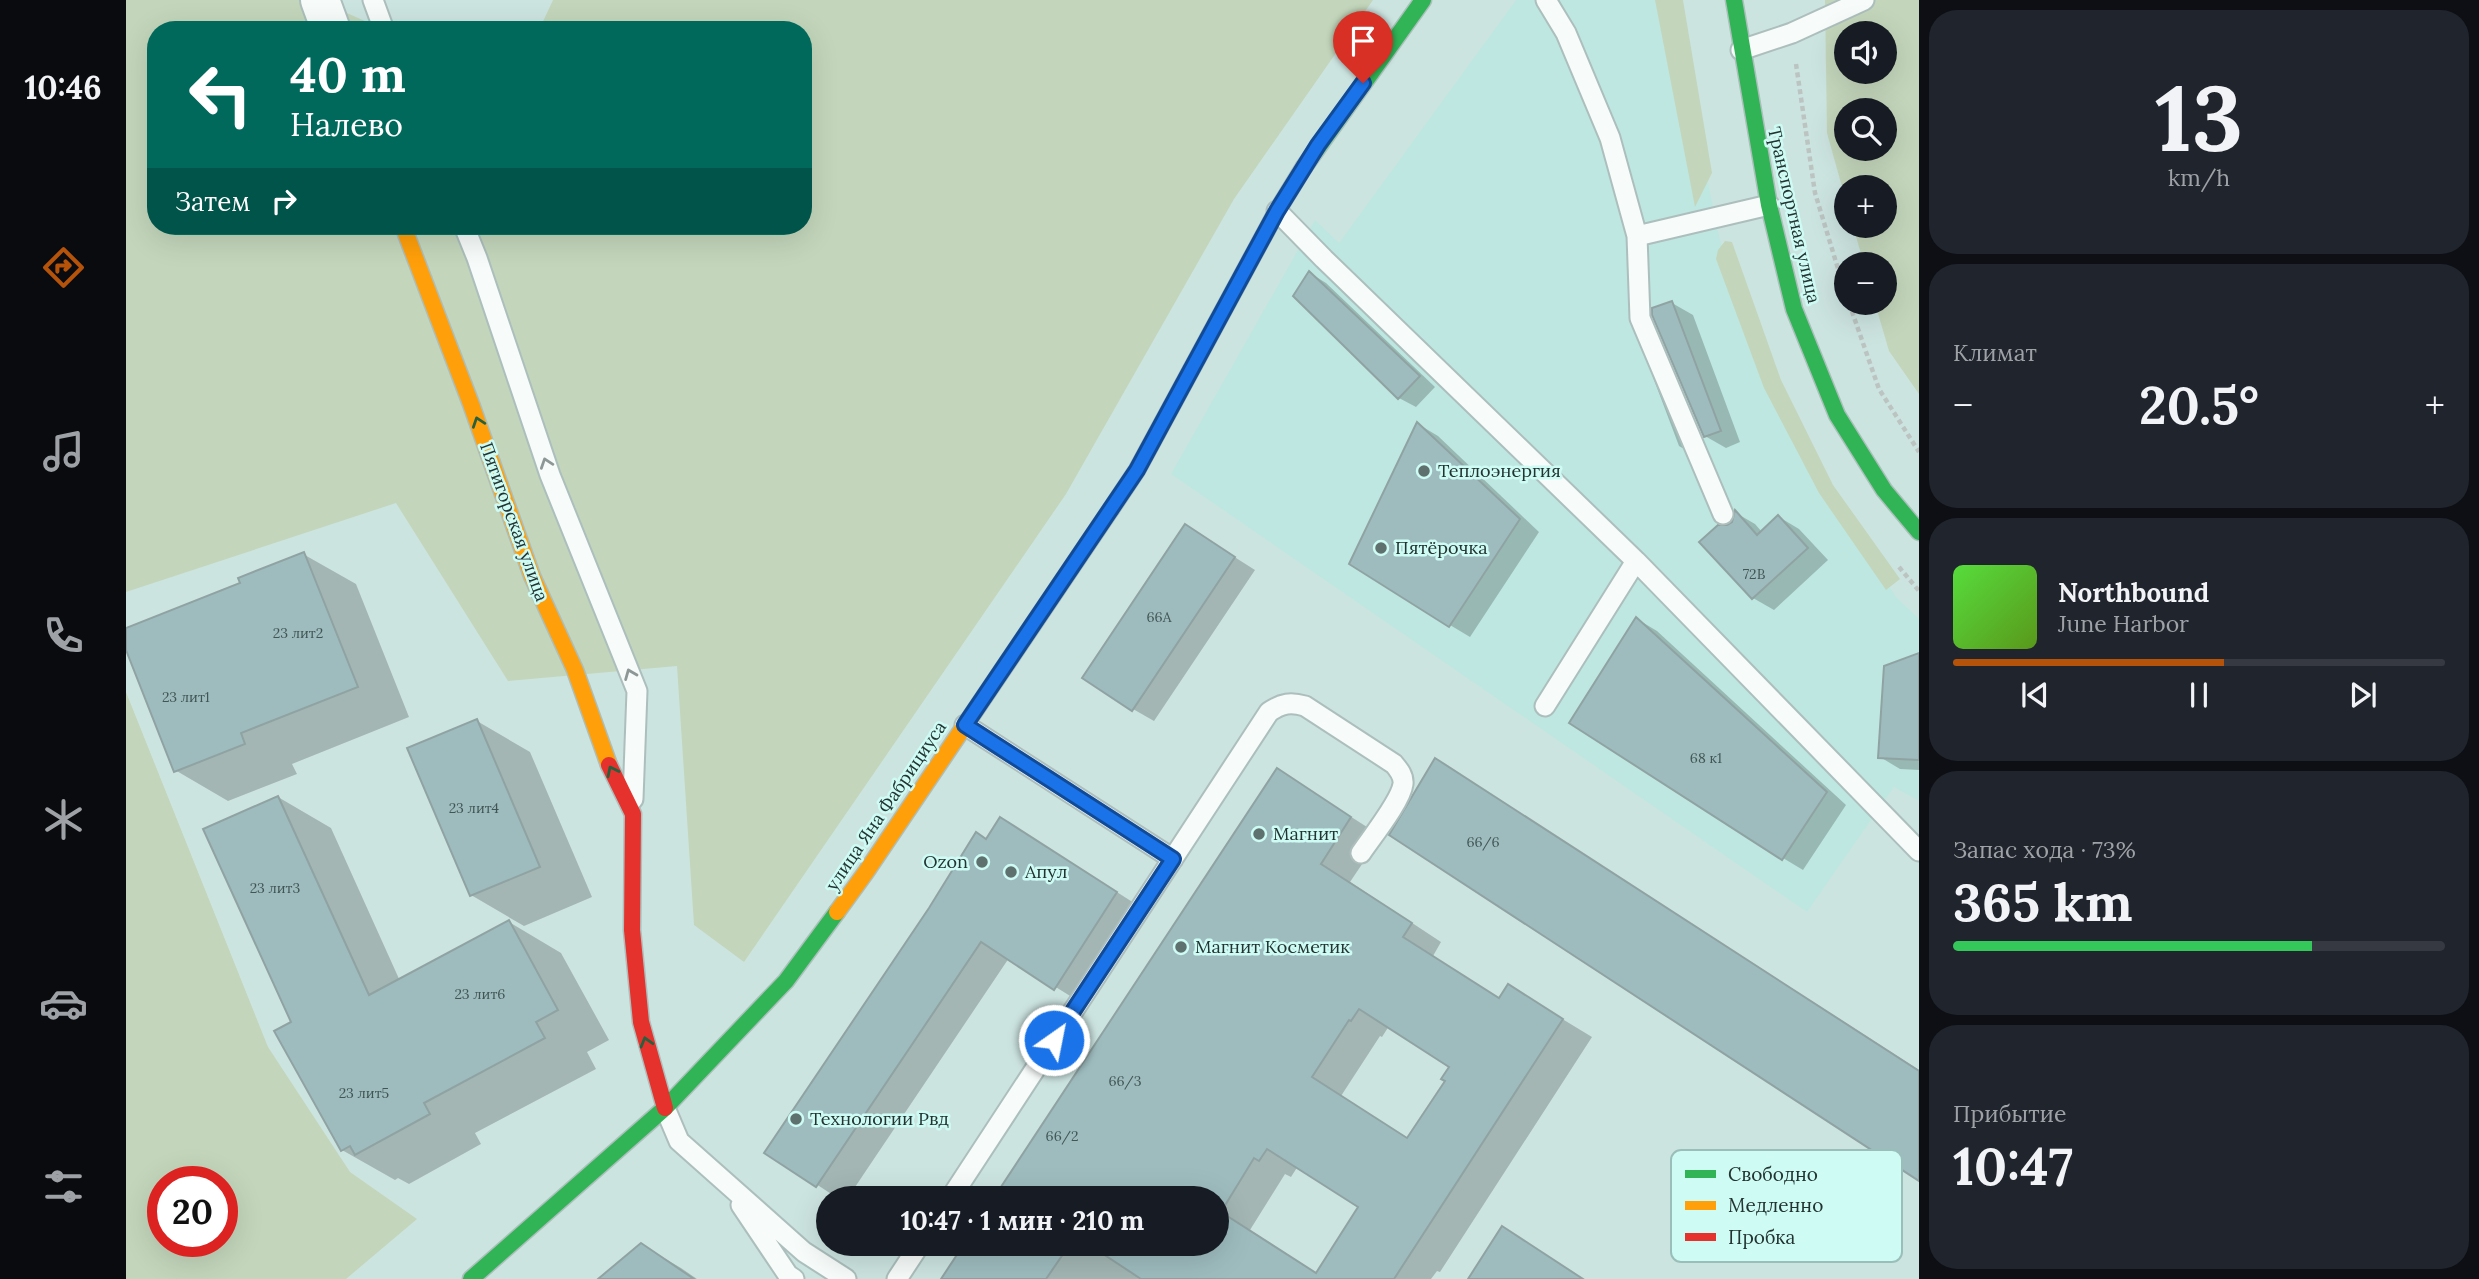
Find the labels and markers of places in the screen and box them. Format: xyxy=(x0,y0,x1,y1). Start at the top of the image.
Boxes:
pin xyxy=(1333,11,1393,83)
place label: Теплоэнергия xyxy=(1438,459,1561,482)
marker: Теплоэнергия xyxy=(1416,463,1432,479)
place label: Пятёрочка xyxy=(1395,536,1487,559)
marker: Пятёрочка xyxy=(1373,540,1389,556)
place label: Магнит xyxy=(1273,822,1338,845)
marker: Магнит xyxy=(1251,826,1267,842)
place label: Ozon xyxy=(923,850,968,873)
marker: Ozon xyxy=(974,854,990,870)
place label: Апул xyxy=(1024,860,1067,883)
marker: Апул xyxy=(1003,864,1019,880)
place label: Магнит Косметик xyxy=(1195,935,1350,958)
marker: Магнит Косметик xyxy=(1173,939,1189,955)
place label: Технологии Рвд xyxy=(810,1107,949,1130)
marker: Технологии Рвд xyxy=(788,1111,804,1127)

